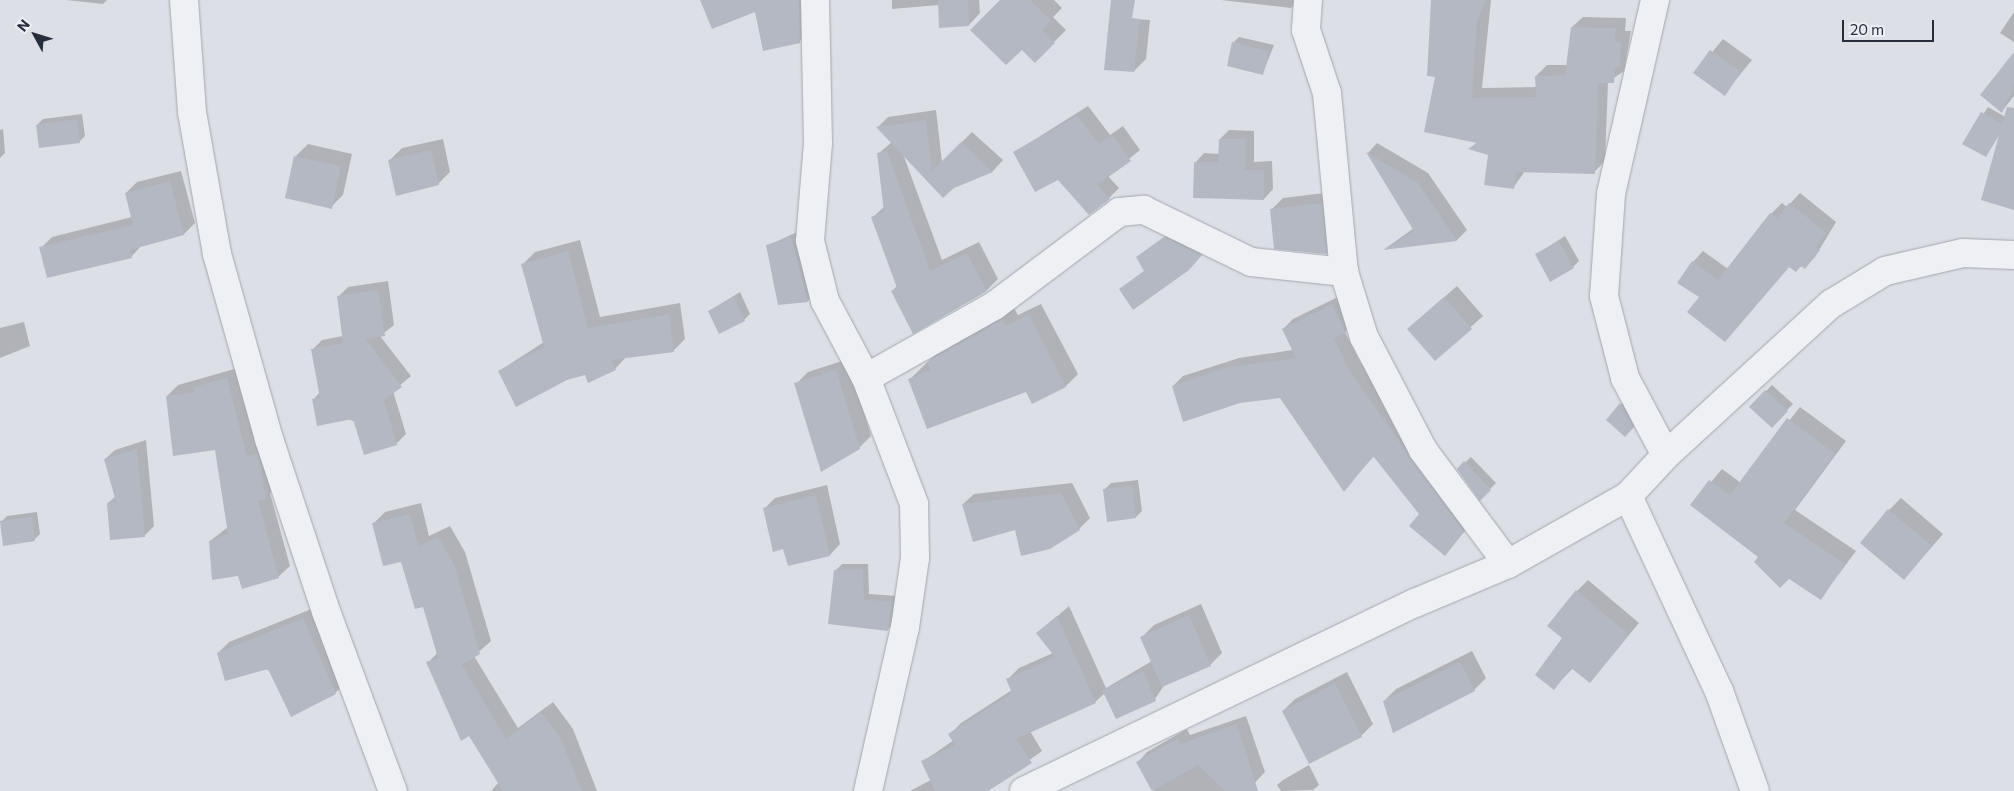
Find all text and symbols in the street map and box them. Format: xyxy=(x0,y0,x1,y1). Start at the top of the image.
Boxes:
north arrow xyxy=(10,10,60,60)
scale bar xyxy=(1844,10,1936,42)
text: N xyxy=(13,16,33,35)
text: 20 m xyxy=(1850,20,1884,38)

